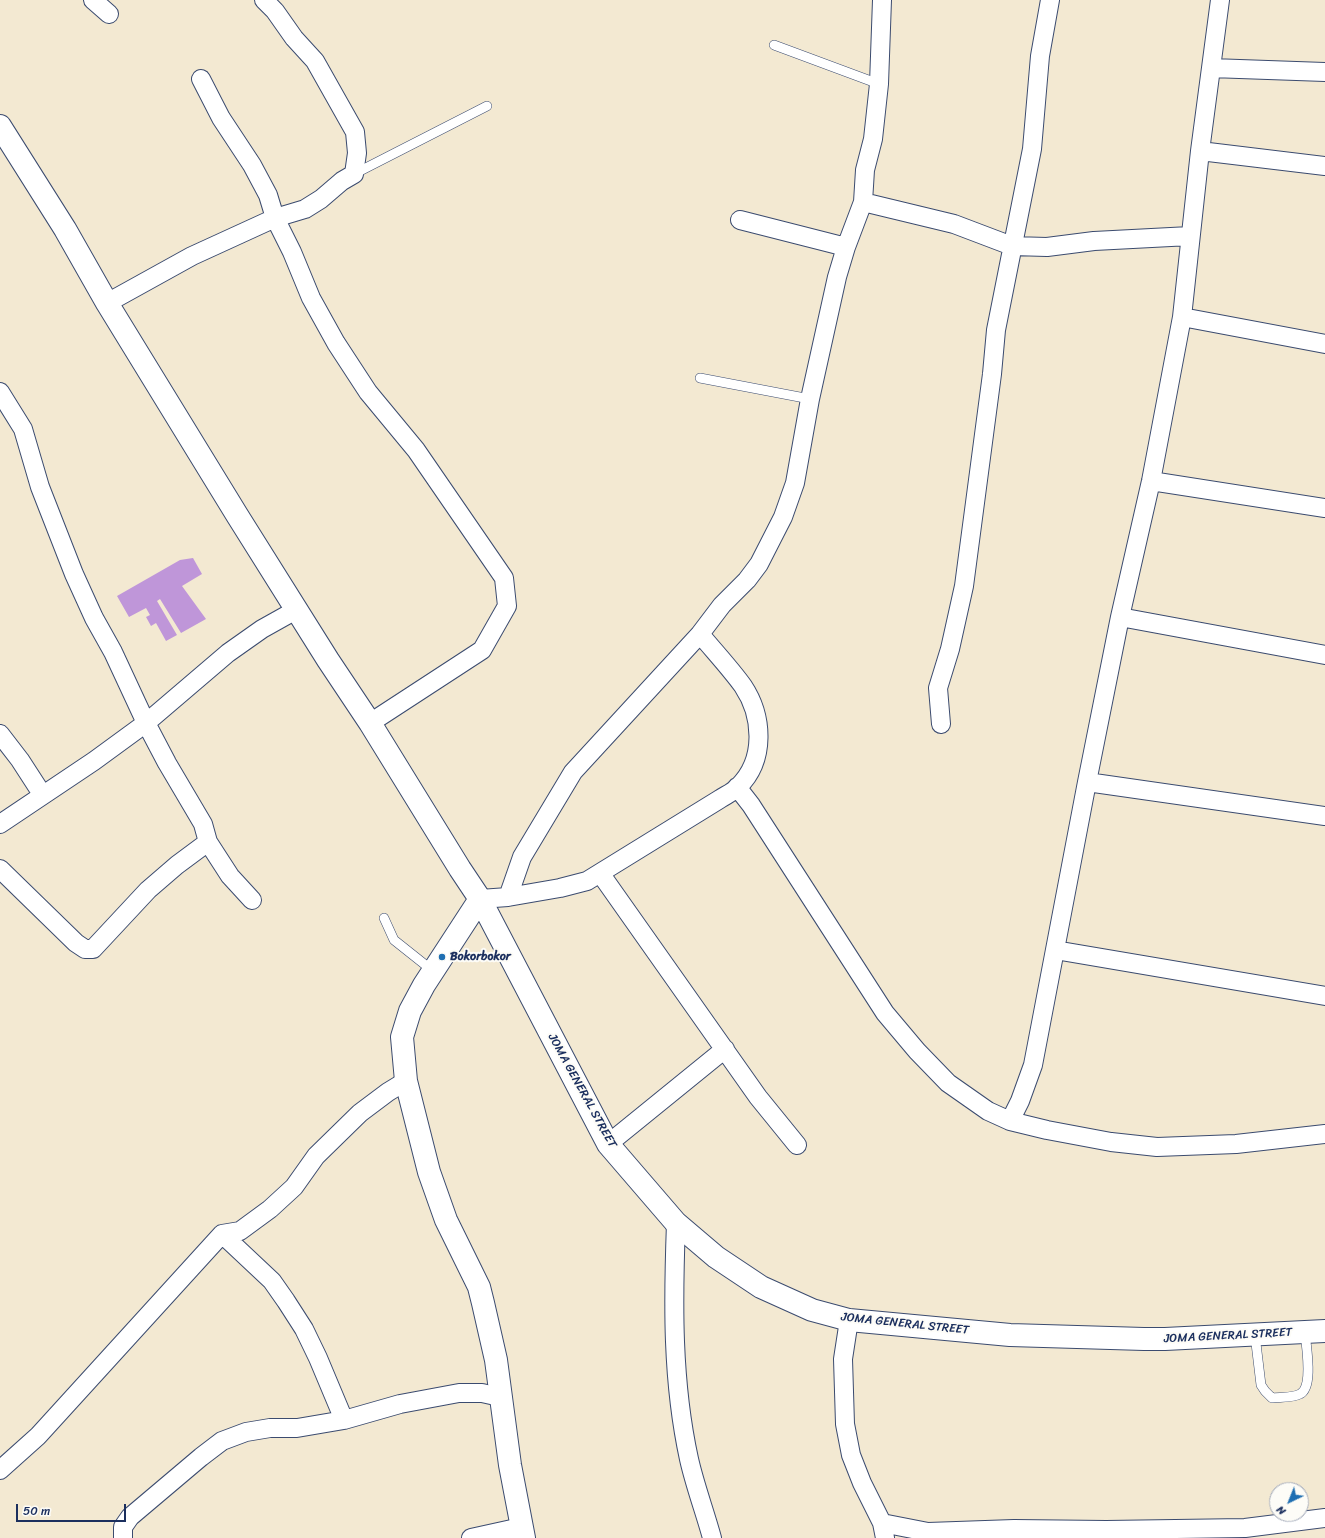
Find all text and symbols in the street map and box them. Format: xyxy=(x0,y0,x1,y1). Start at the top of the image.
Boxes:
place label: Bokorbokor xyxy=(450,950,511,964)
marker: Bokorbokor xyxy=(437,952,447,962)
street label: JOMA GENERAL STREET xyxy=(545,1031,619,1151)
street label: JOMA GENERAL STREET xyxy=(840,1310,970,1338)
street label: JOMA GENERAL STREET xyxy=(1163,1325,1293,1347)
north arrow xyxy=(1269,1482,1309,1522)
scale bar xyxy=(18,1496,128,1522)
text: 50 m xyxy=(23,1500,50,1522)
text: N xyxy=(1272,1501,1290,1520)

